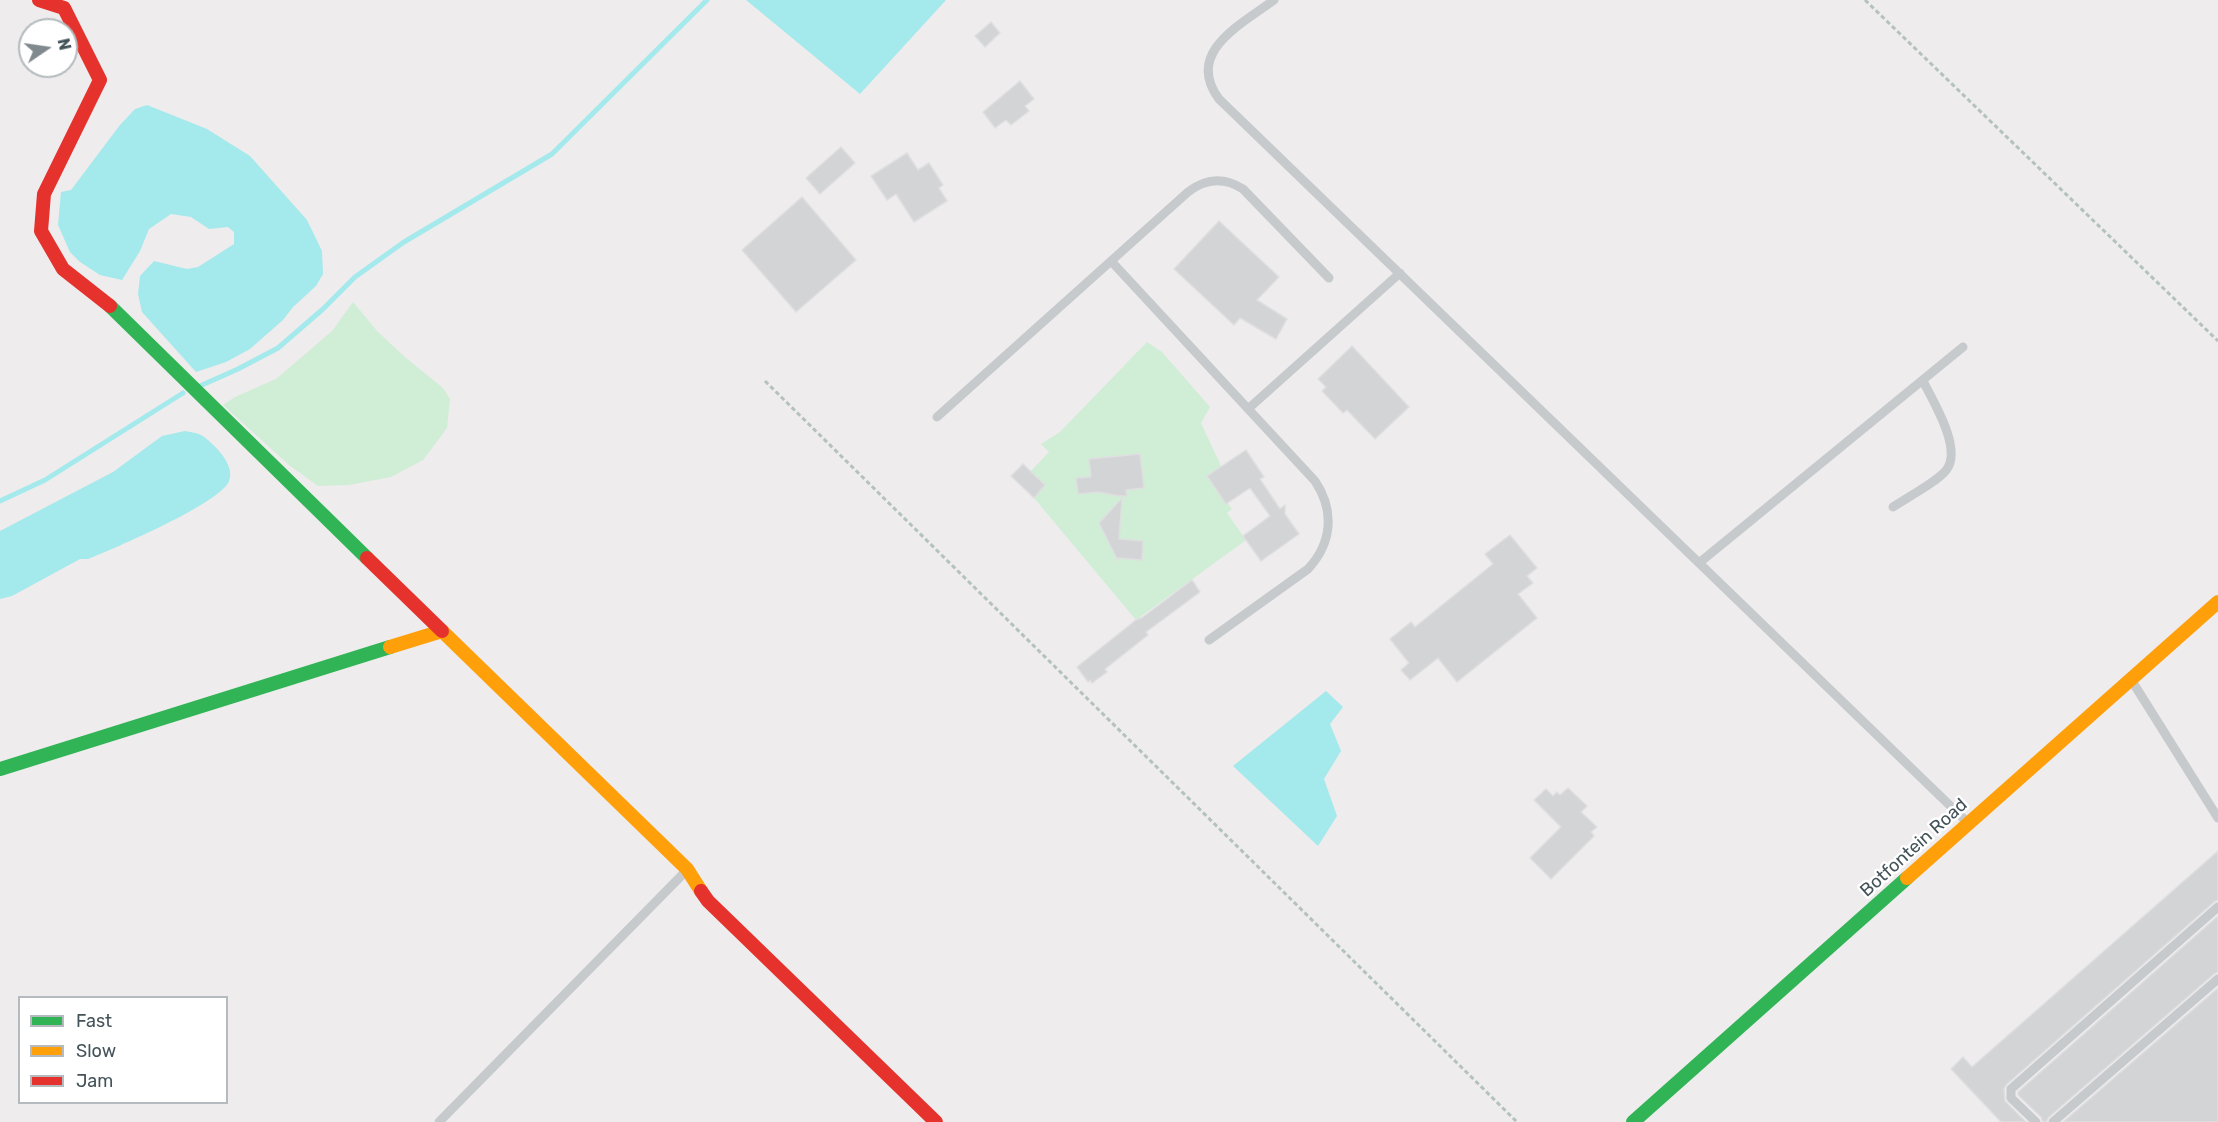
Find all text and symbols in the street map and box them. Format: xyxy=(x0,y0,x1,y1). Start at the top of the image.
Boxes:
north arrow xyxy=(18,18,78,78)
text: N xyxy=(54,37,75,52)
street label: Botfontein Road xyxy=(1856,794,1972,902)
legend xyxy=(18,996,228,1104)
text: Fast xyxy=(76,1010,112,1032)
text: Slow xyxy=(76,1040,116,1062)
text: Jam xyxy=(76,1070,113,1092)

